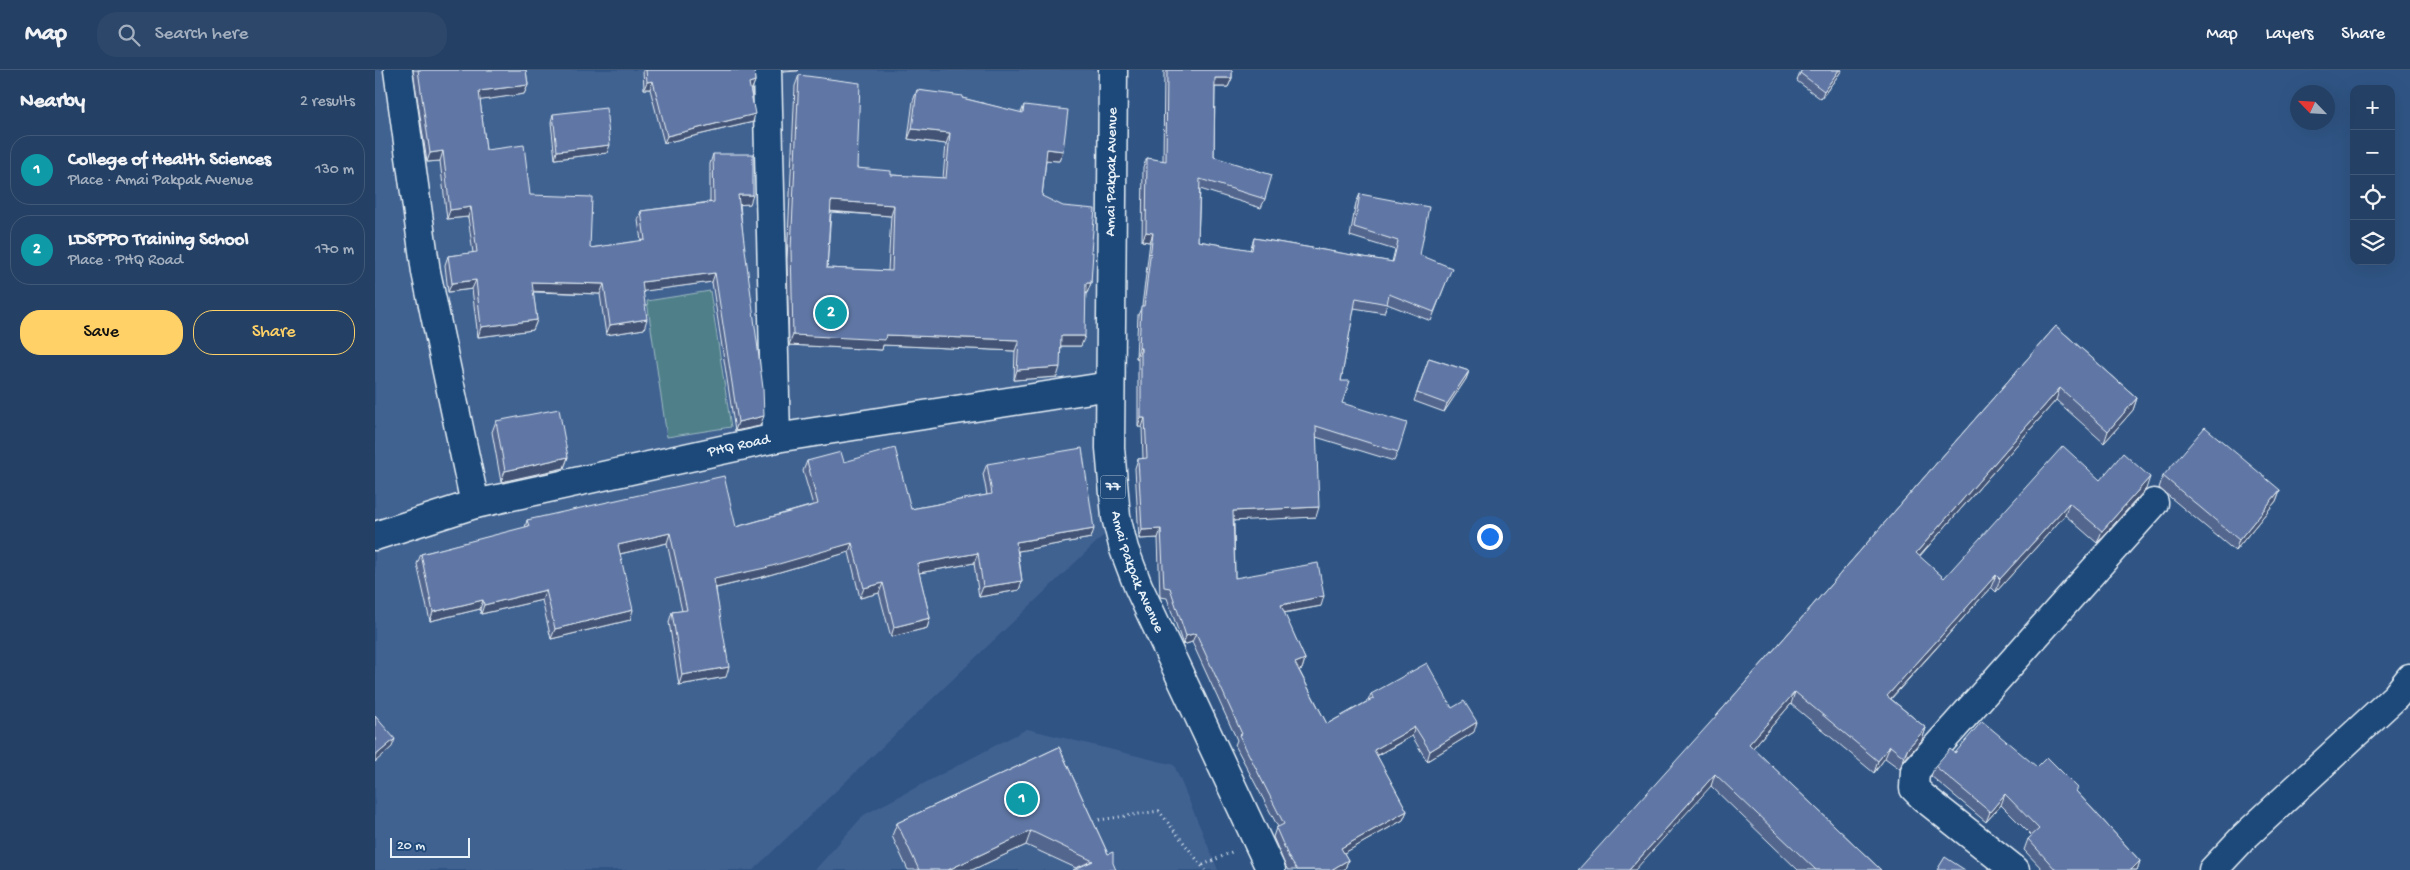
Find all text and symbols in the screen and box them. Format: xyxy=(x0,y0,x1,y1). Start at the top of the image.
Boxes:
search box xyxy=(97,12,447,57)
text: Map xyxy=(25,20,67,49)
icon: search xyxy=(115,21,143,49)
text: Search here xyxy=(155,23,248,46)
text: Map xyxy=(2206,24,2238,45)
text: Layers xyxy=(2266,24,2313,45)
text: Share xyxy=(2341,24,2385,45)
north arrow xyxy=(2290,85,2335,130)
map controls xyxy=(2350,85,2395,265)
button: + xyxy=(2350,85,2395,130)
text: Nearby xyxy=(20,90,85,115)
text: 2 results xyxy=(300,93,355,112)
street label: Amai Pakpak Avenue xyxy=(1102,107,1122,237)
button: − xyxy=(2350,130,2395,175)
text: College of Health Sciences xyxy=(68,149,271,172)
text: 1 xyxy=(34,161,40,180)
text: 130 m xyxy=(315,161,354,180)
text: Place · Amai Pakpak Avenue xyxy=(68,172,253,191)
button: locate xyxy=(2350,175,2395,220)
button: layers xyxy=(2350,220,2395,265)
text: LDSPPO Training School xyxy=(68,229,249,252)
text: 2 xyxy=(33,241,41,260)
text: 170 m xyxy=(315,241,354,260)
text: Place · PHQ Road xyxy=(68,252,183,271)
pin: 2 xyxy=(815,294,847,332)
button: Save xyxy=(20,310,183,355)
button: Share xyxy=(193,310,355,355)
street label: PHQ Road xyxy=(705,430,773,462)
road number: 77 xyxy=(1101,476,1125,498)
street label: Amai Pakpak Avenue xyxy=(1107,510,1168,636)
your location xyxy=(1477,524,1503,550)
pin: 1 xyxy=(1006,780,1038,818)
scale bar xyxy=(390,835,470,858)
text: 20 m xyxy=(397,838,425,855)

